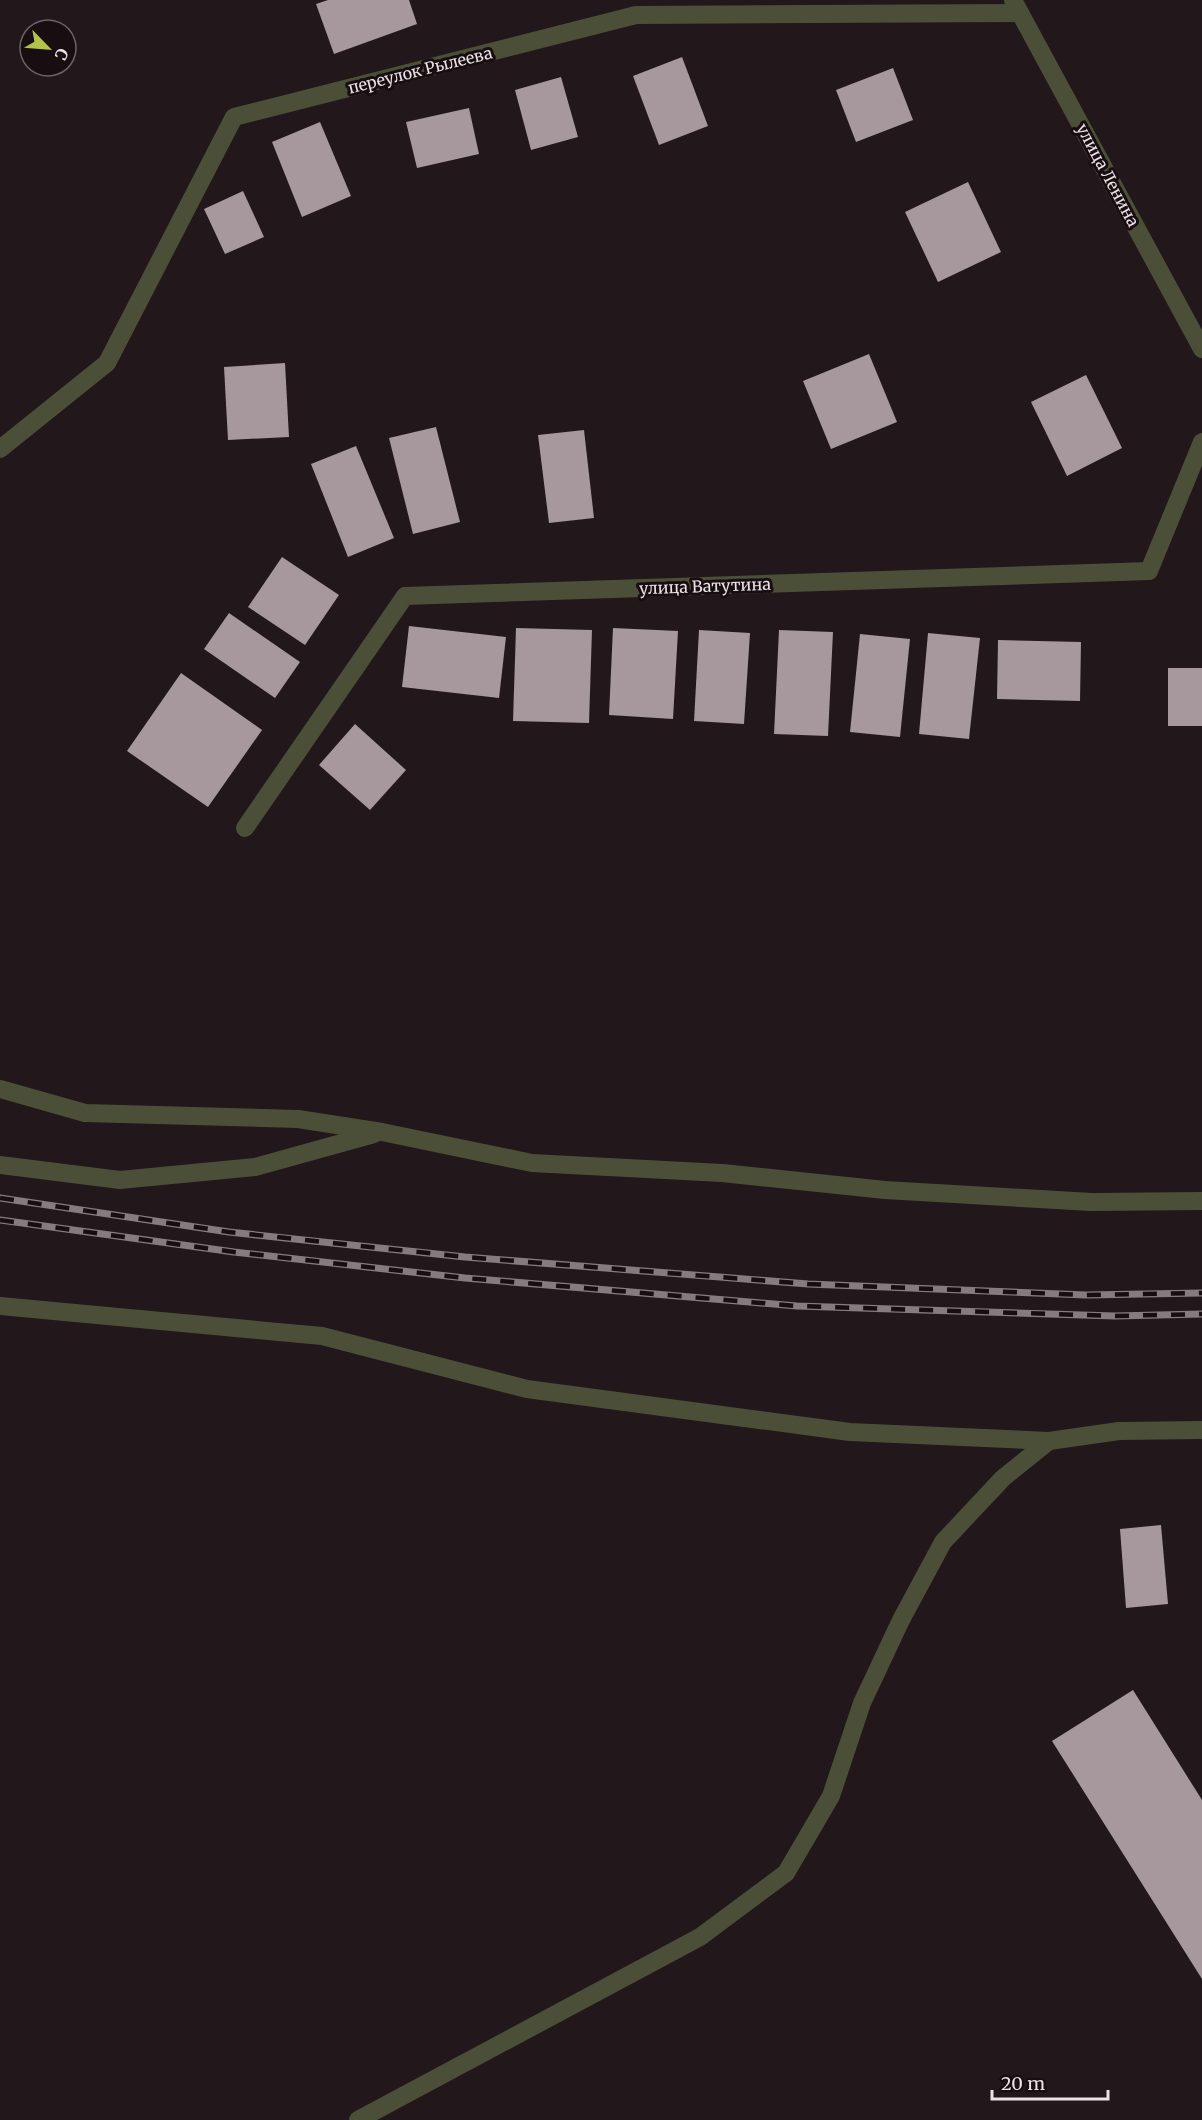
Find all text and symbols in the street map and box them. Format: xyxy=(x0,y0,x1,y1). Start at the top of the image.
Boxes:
north arrow xyxy=(18,18,78,78)
street label: переулок Рылеева xyxy=(346,42,495,98)
text: С xyxy=(50,45,73,63)
street label: улица Ленина xyxy=(1072,120,1144,230)
street label: улица Ватутина xyxy=(639,574,772,598)
scale bar xyxy=(992,2063,1108,2101)
text: 20 m xyxy=(1001,2072,1045,2095)

